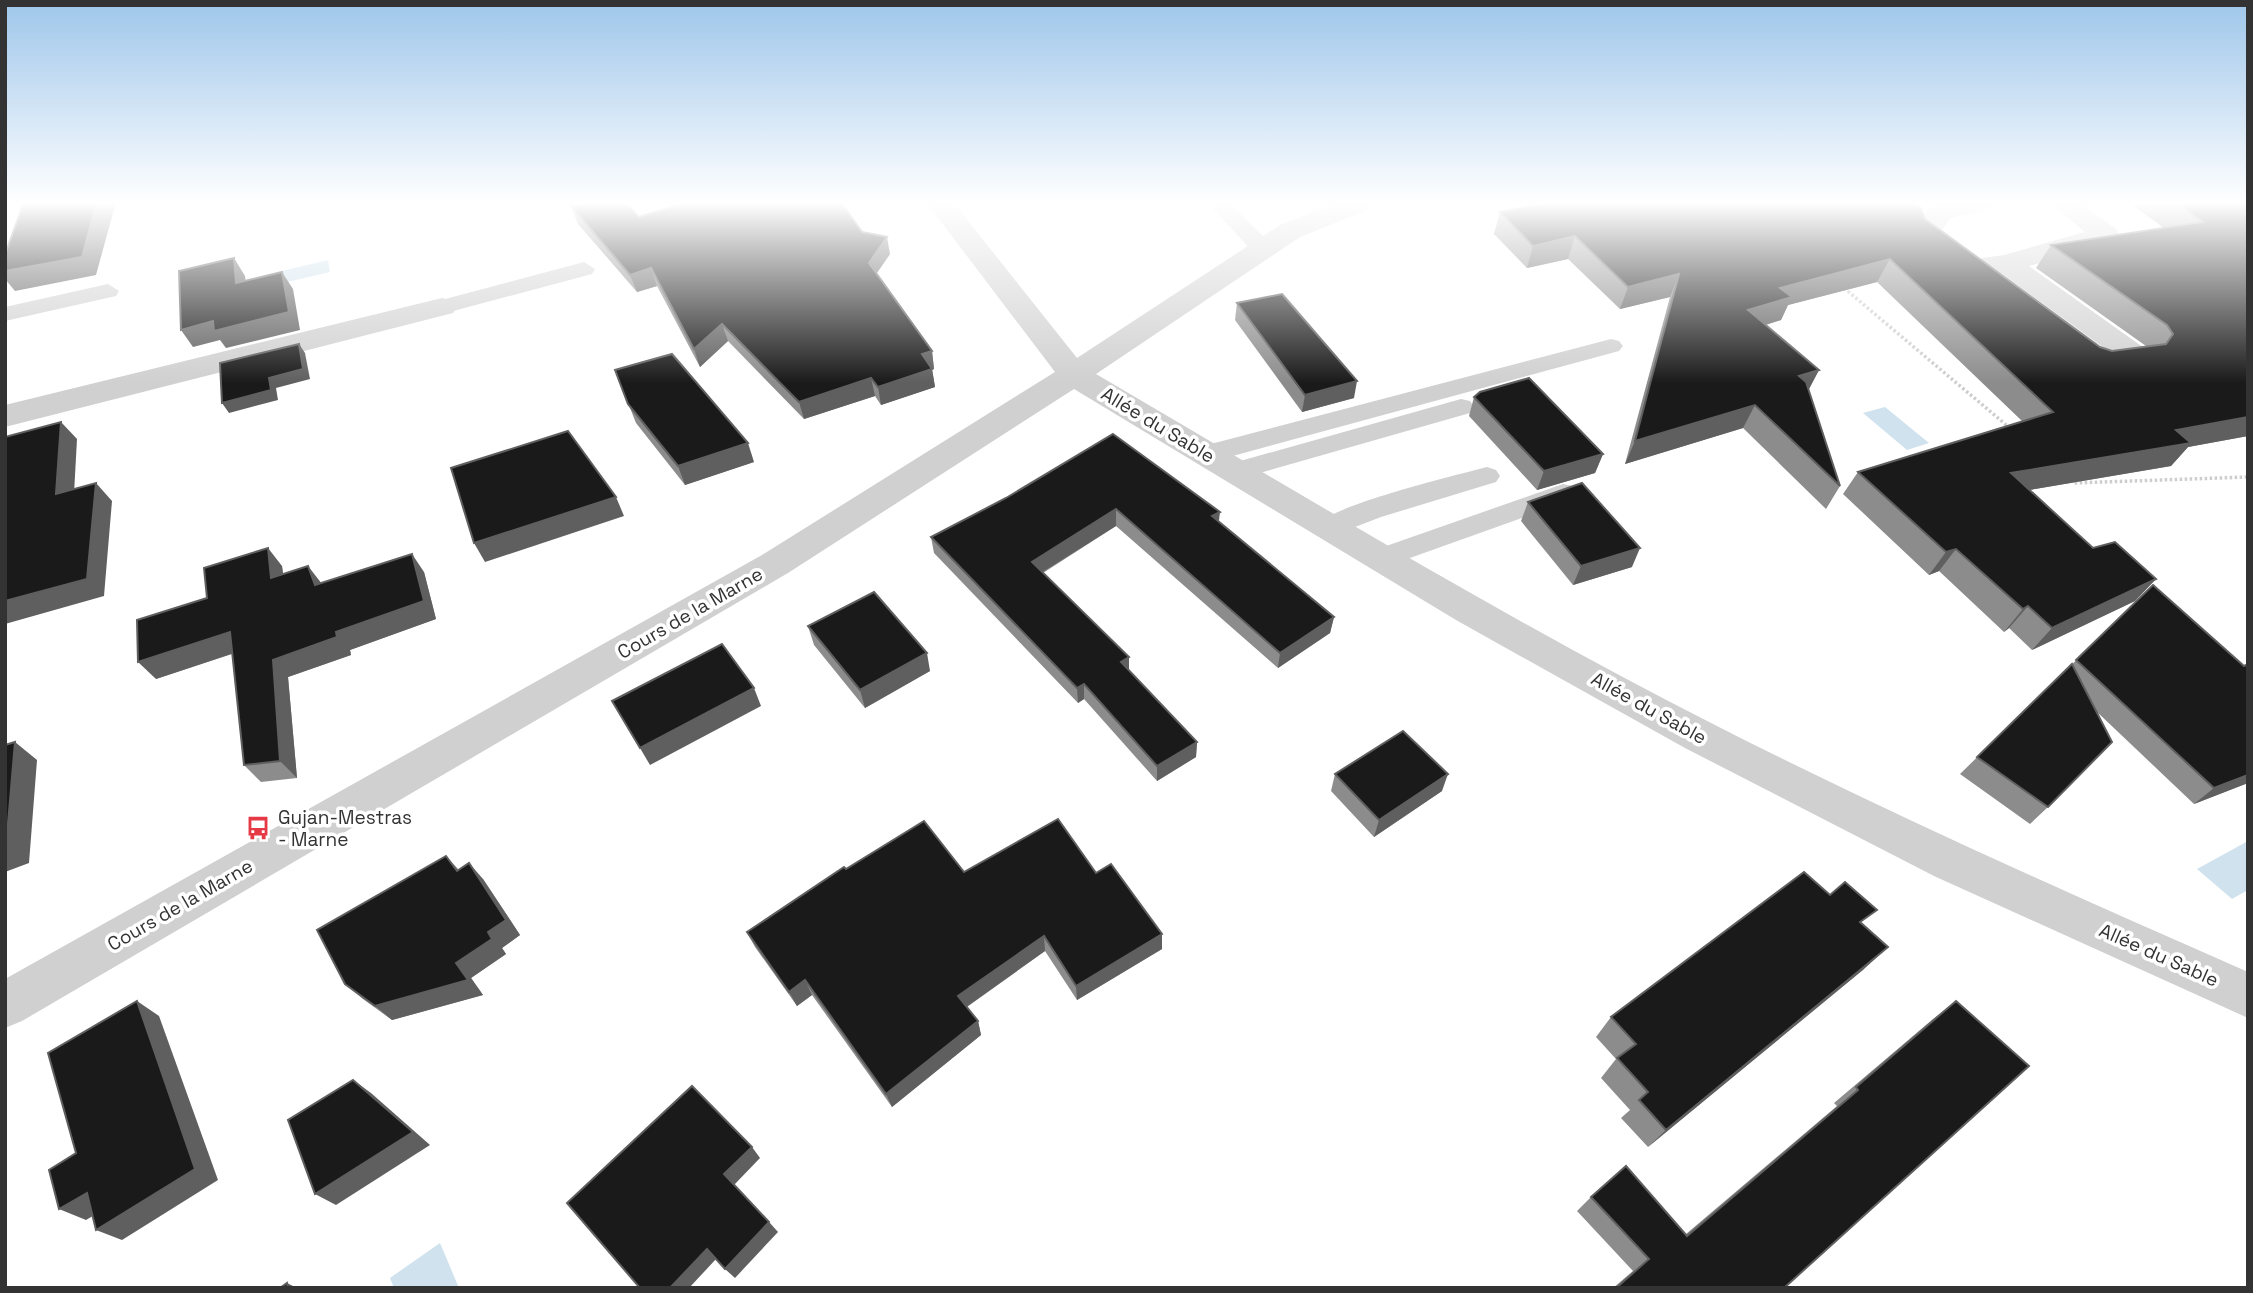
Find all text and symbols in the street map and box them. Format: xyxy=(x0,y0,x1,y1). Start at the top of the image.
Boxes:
street label: Allée du Sable xyxy=(1097,381,1219,469)
street label: Cours de la Marne xyxy=(613,561,767,665)
street label: Allée du Sable xyxy=(1587,666,1711,750)
place label: Gujan-Mestras - Marne xyxy=(278,805,412,852)
bus stop icon: Gujan-Mestras - Marne xyxy=(244,814,272,842)
street label: Cours de la Marne xyxy=(103,853,257,957)
street label: Allée du Sable xyxy=(2095,918,2223,992)

